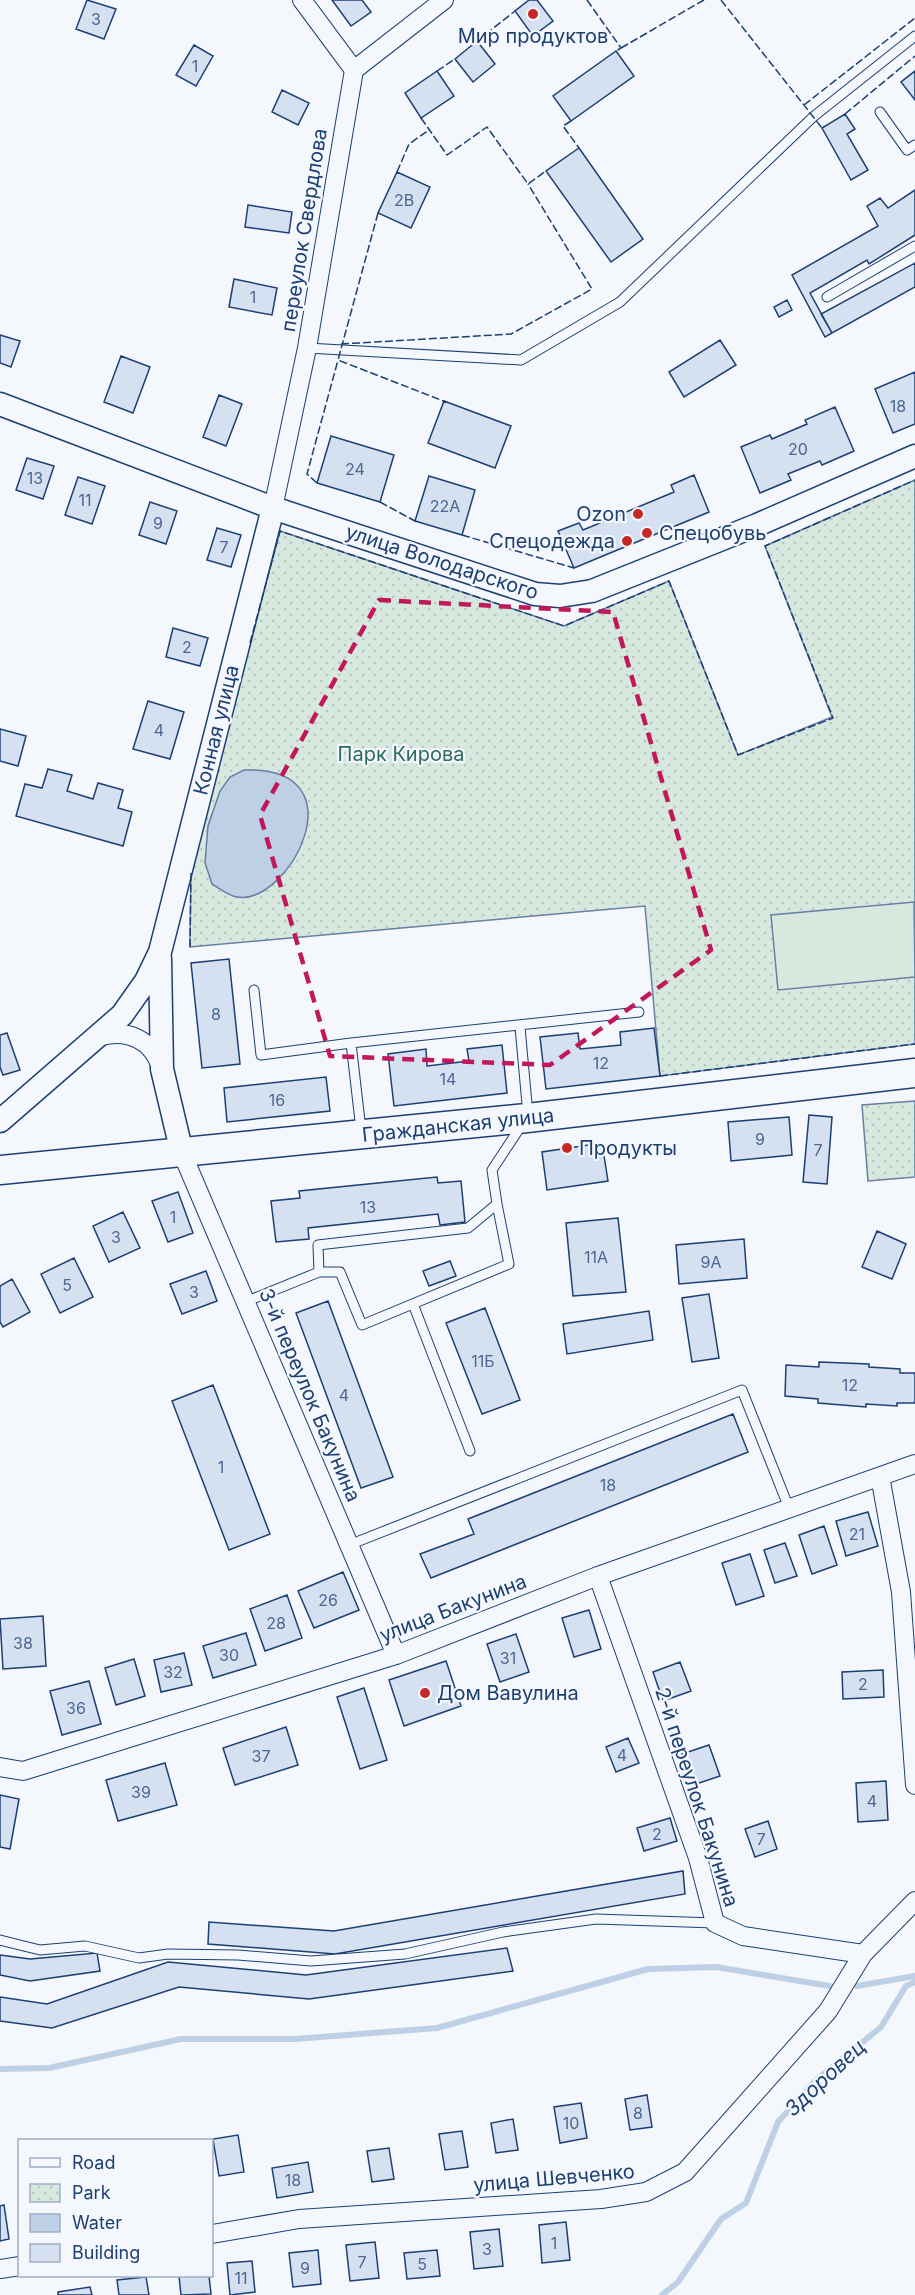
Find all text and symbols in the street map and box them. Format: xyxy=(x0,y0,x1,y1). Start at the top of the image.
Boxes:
marker: Мир продуктов xyxy=(526,7,540,21)
house number: 3 xyxy=(91,9,101,29)
place label: Мир продуктов xyxy=(458,24,608,48)
house number: 1 xyxy=(192,56,198,76)
street label: переулок Свердлова xyxy=(276,127,332,333)
house number: 2В xyxy=(394,190,414,210)
house number: 1 xyxy=(250,287,256,307)
house number: 18 xyxy=(890,396,906,416)
house number: 20 xyxy=(788,439,808,459)
house number: 24 xyxy=(345,459,365,479)
house number: 13 xyxy=(27,468,43,488)
house number: 11 xyxy=(78,490,92,510)
house number: 22А xyxy=(430,496,460,516)
place label: Ozon xyxy=(576,502,626,526)
marker: Ozon xyxy=(631,507,645,521)
house number: 9 xyxy=(153,513,163,533)
street label: улица Володарского xyxy=(343,519,541,605)
place label: Спецобувь xyxy=(659,521,767,545)
marker: Спецобувь xyxy=(640,526,654,540)
place label: Спецодежда xyxy=(489,529,615,553)
marker: Спецодежда xyxy=(620,534,634,548)
house number: 7 xyxy=(219,537,229,557)
house number: 2 xyxy=(182,637,192,657)
street label: Конная улица xyxy=(188,663,244,797)
house number: 4 xyxy=(154,720,164,740)
park label: Парк Кирова xyxy=(338,742,464,766)
house number: 8 xyxy=(211,1004,221,1024)
house number: 12 xyxy=(593,1053,609,1073)
house number: 14 xyxy=(440,1069,456,1089)
house number: 16 xyxy=(269,1090,285,1110)
street label: Гражданская улица xyxy=(361,1103,555,1147)
house number: 9 xyxy=(755,1129,765,1149)
place label: Продукты xyxy=(579,1136,677,1160)
house number: 7 xyxy=(813,1140,823,1160)
marker: Продукты xyxy=(560,1141,574,1155)
house number: 13 xyxy=(360,1197,376,1217)
house number: 1 xyxy=(170,1207,176,1227)
house number: 3 xyxy=(111,1227,121,1247)
house number: 11А xyxy=(584,1247,608,1267)
house number: 9А xyxy=(701,1252,721,1272)
house number: 5 xyxy=(62,1275,72,1295)
house number: 3 xyxy=(189,1282,199,1302)
street label: 3-й переулок Бакунина xyxy=(254,1285,366,1505)
house number: 11Б xyxy=(471,1351,495,1371)
house number: 12 xyxy=(842,1375,858,1395)
house number: 4 xyxy=(339,1385,349,1405)
house number: 1 xyxy=(218,1457,224,1477)
house number: 18 xyxy=(600,1475,616,1495)
house number: 21 xyxy=(849,1524,865,1544)
street label: улица Бакунина xyxy=(376,1569,530,1647)
house number: 26 xyxy=(318,1590,338,1610)
house number: 28 xyxy=(266,1613,286,1633)
house number: 38 xyxy=(13,1633,33,1653)
house number: 30 xyxy=(219,1645,239,1665)
house number: 31 xyxy=(500,1648,516,1668)
house number: 32 xyxy=(163,1662,183,1682)
house number: 2 xyxy=(858,1674,868,1694)
place label: Дом Вавулина xyxy=(437,1681,579,1705)
street label: 2-й переулок Бакунина xyxy=(650,1684,744,1910)
marker: Дом Вавулина xyxy=(418,1686,432,1700)
house number: 36 xyxy=(66,1698,86,1718)
house number: 4 xyxy=(617,1745,627,1765)
house number: 37 xyxy=(252,1746,270,1766)
house number: 39 xyxy=(131,1782,151,1802)
house number: 4 xyxy=(867,1791,877,1811)
house number: 2 xyxy=(652,1824,662,1844)
house number: 7 xyxy=(756,1829,766,1849)
water label: Здоровец xyxy=(779,2034,870,2121)
house number: 8 xyxy=(633,2103,643,2123)
house number: 10 xyxy=(563,2113,579,2133)
legend xyxy=(18,2139,213,2277)
text: Road xyxy=(72,2152,115,2173)
street label: улица Шевченко xyxy=(472,2159,636,2197)
house number: 18 xyxy=(285,2170,301,2190)
text: Park xyxy=(72,2182,111,2203)
text: Water xyxy=(72,2212,122,2233)
house number: 1 xyxy=(551,2233,557,2253)
house number: 3 xyxy=(482,2239,492,2259)
text: Building xyxy=(72,2242,140,2263)
house number: 7 xyxy=(357,2252,367,2272)
house number: 5 xyxy=(417,2254,427,2274)
house number: 9 xyxy=(300,2258,310,2278)
house number: 11 xyxy=(234,2268,248,2288)

